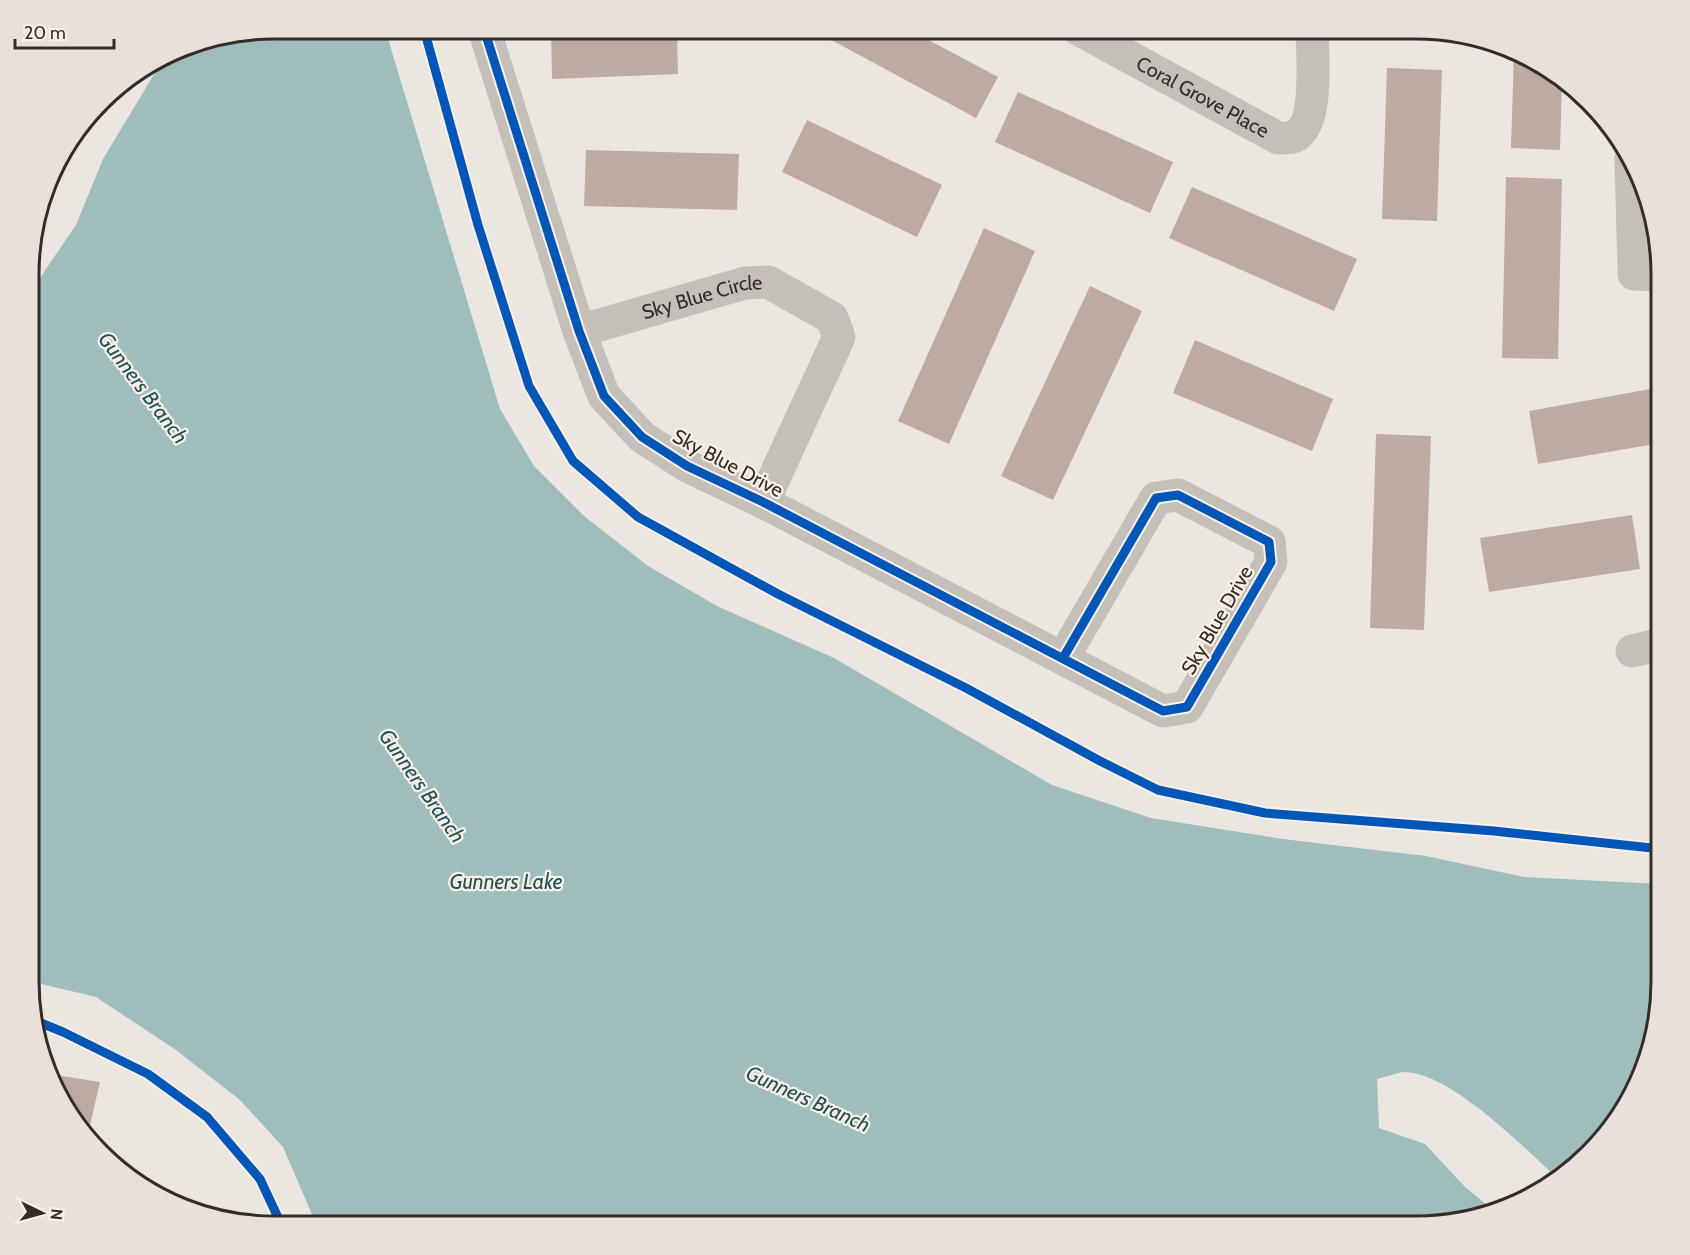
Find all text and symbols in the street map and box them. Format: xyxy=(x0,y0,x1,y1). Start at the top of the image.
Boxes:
scale bar xyxy=(15,12,114,50)
text: 20 m xyxy=(24,22,66,44)
street label: Coral Grove Place xyxy=(1132,51,1273,143)
street label: Sky Blue Circle xyxy=(639,270,763,324)
water label: Gunners Branch xyxy=(93,327,193,448)
street label: Sky Blue Drive xyxy=(669,424,787,502)
street label: Sky Blue Drive xyxy=(1176,561,1258,679)
water label: Gunners Branch xyxy=(374,724,471,847)
water label: Gunners Lake xyxy=(450,869,563,894)
water label: Gunners Branch xyxy=(742,1060,874,1137)
north arrow xyxy=(12,1183,72,1243)
text: N xyxy=(46,1208,66,1221)

